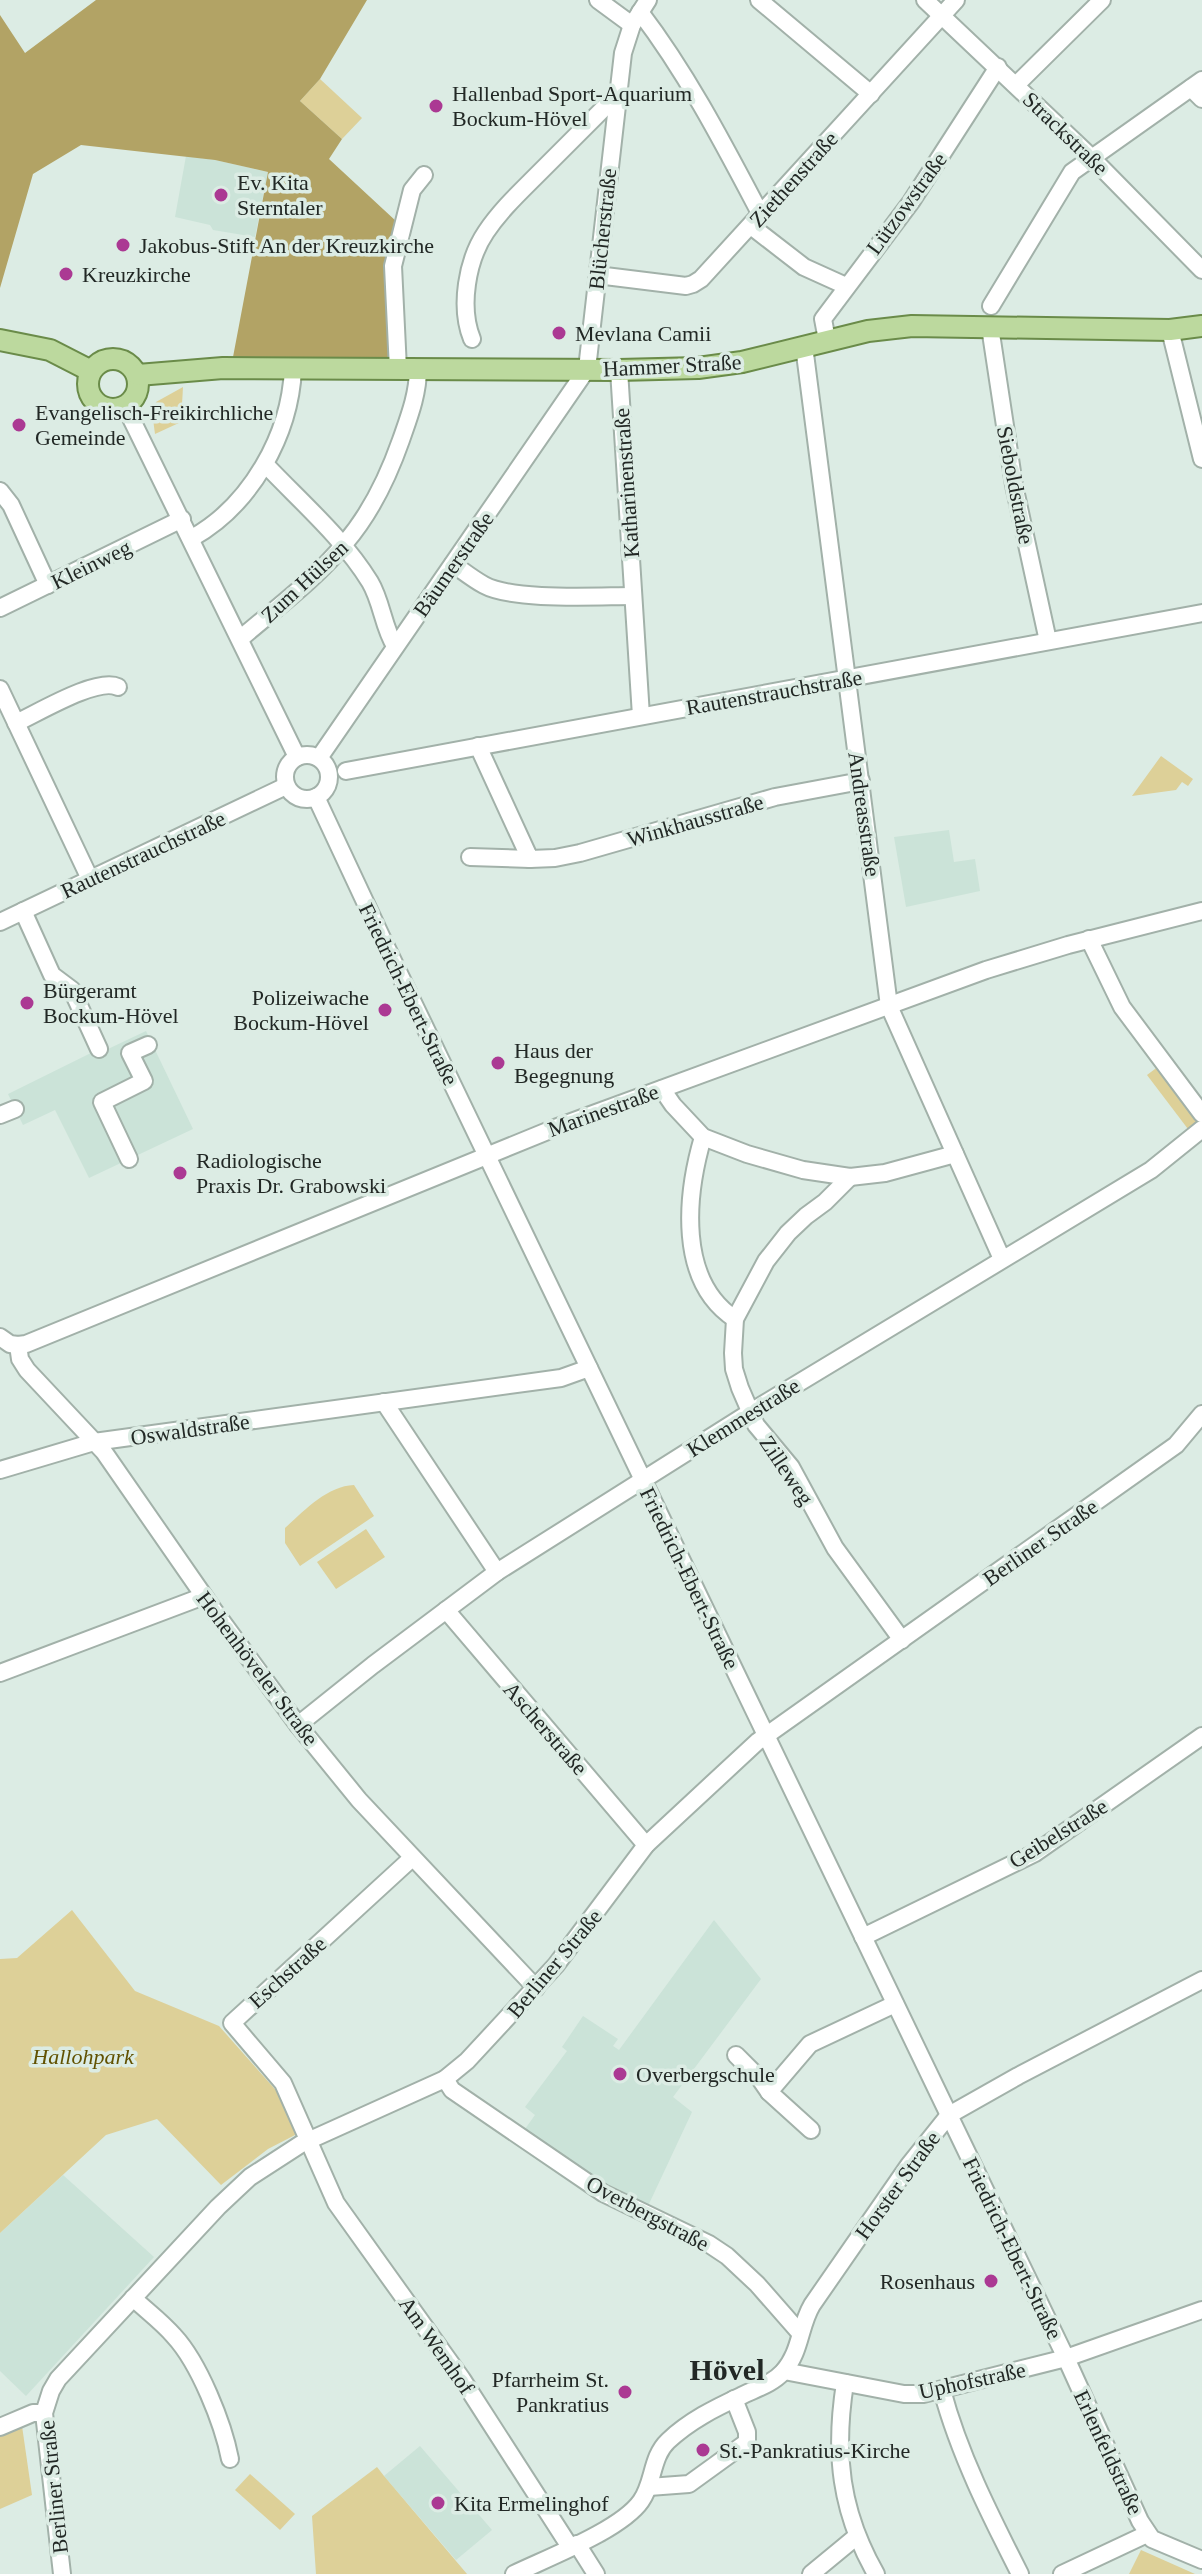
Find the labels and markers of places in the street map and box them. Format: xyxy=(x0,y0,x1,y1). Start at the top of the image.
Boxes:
place label: Hallenbad Sport-Aquarium Bockum-Hövel xyxy=(452,81,692,131)
marker: Hallenbad Sport-Aquarium Bockum-Hövel xyxy=(427,97,445,115)
place label: Ev. Kita Sterntaler xyxy=(237,170,323,220)
marker: Ev. Kita Sterntaler xyxy=(212,186,230,204)
place label: Jakobus-Stift An der Kreuzkirche xyxy=(139,233,434,258)
marker: Jakobus-Stift An der Kreuzkirche xyxy=(114,236,132,254)
place label: Kreuzkirche xyxy=(82,262,191,287)
marker: Kreuzkirche xyxy=(57,265,75,283)
place label: Mevlana Camii xyxy=(575,321,711,346)
marker: Mevlana Camii xyxy=(550,324,568,342)
place label: Evangelisch-Freikirchliche Gemeinde xyxy=(35,400,273,450)
marker: Evangelisch-Freikirchliche Gemeinde xyxy=(10,416,28,434)
place label: Bürgeramt Bockum-Hövel xyxy=(43,978,179,1028)
place label: Polizeiwache Bockum-Hövel xyxy=(233,985,369,1035)
marker: Bürgeramt Bockum-Hövel xyxy=(18,994,36,1012)
marker: Polizeiwache Bockum-Hövel xyxy=(376,1001,394,1019)
place label: Haus der Begegnung xyxy=(514,1038,614,1088)
marker: Haus der Begegnung xyxy=(489,1054,507,1072)
place label: Radiologische Praxis Dr. Grabowski xyxy=(196,1148,386,1198)
marker: Radiologische Praxis Dr. Grabowski xyxy=(171,1164,189,1182)
place label: Overbergschule xyxy=(636,2062,775,2087)
marker: Overbergschule xyxy=(611,2065,629,2083)
place label: Rosenhaus xyxy=(880,2269,975,2294)
marker: Rosenhaus xyxy=(982,2272,1000,2290)
place label: Pfarrheim St. Pankratius xyxy=(492,2367,609,2417)
marker: Pfarrheim St. Pankratius xyxy=(616,2383,634,2401)
place label: St.-Pankratius-Kirche xyxy=(719,2438,910,2463)
marker: St.-Pankratius-Kirche xyxy=(694,2441,712,2459)
place label: Kita Ermelinghof xyxy=(454,2491,609,2516)
marker: Kita Ermelinghof xyxy=(429,2494,447,2512)

